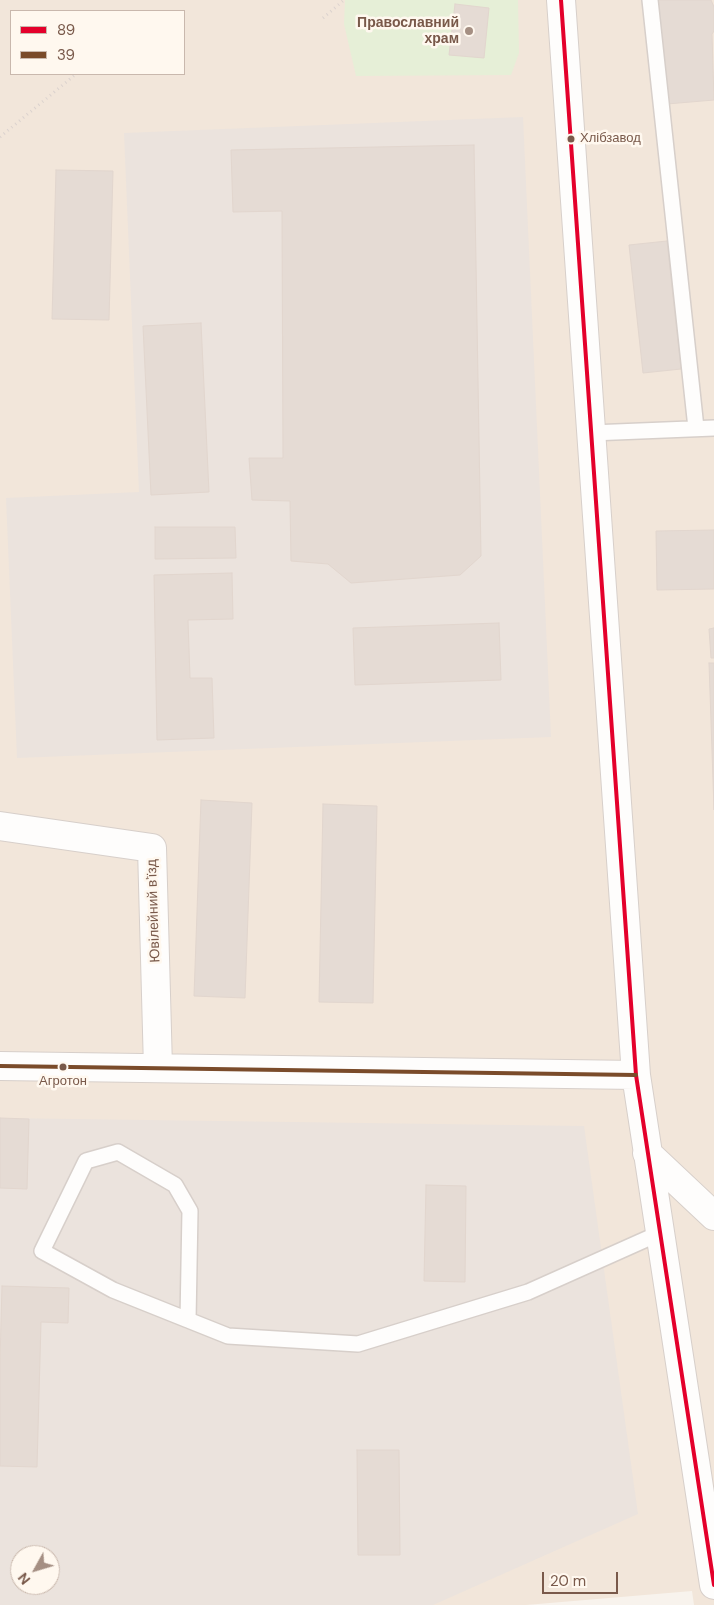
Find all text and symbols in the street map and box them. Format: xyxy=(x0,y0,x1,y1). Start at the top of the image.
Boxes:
legend xyxy=(10,10,185,75)
place label: Православний храм xyxy=(357,15,459,48)
text: 89 xyxy=(57,20,75,40)
marker: Православний храм xyxy=(463,25,475,37)
text: 39 xyxy=(57,45,75,65)
place label: Хлібзавод xyxy=(580,131,641,147)
marker: Хлібзавод xyxy=(566,134,576,144)
street label: Ювілейний в'їзд xyxy=(144,859,164,963)
marker: Агротон xyxy=(58,1062,68,1072)
place label: Агротон xyxy=(39,1074,87,1090)
north arrow xyxy=(10,1545,60,1595)
scale bar xyxy=(544,1562,620,1594)
text: N xyxy=(14,1569,34,1588)
text: 20 m xyxy=(550,1571,586,1591)

